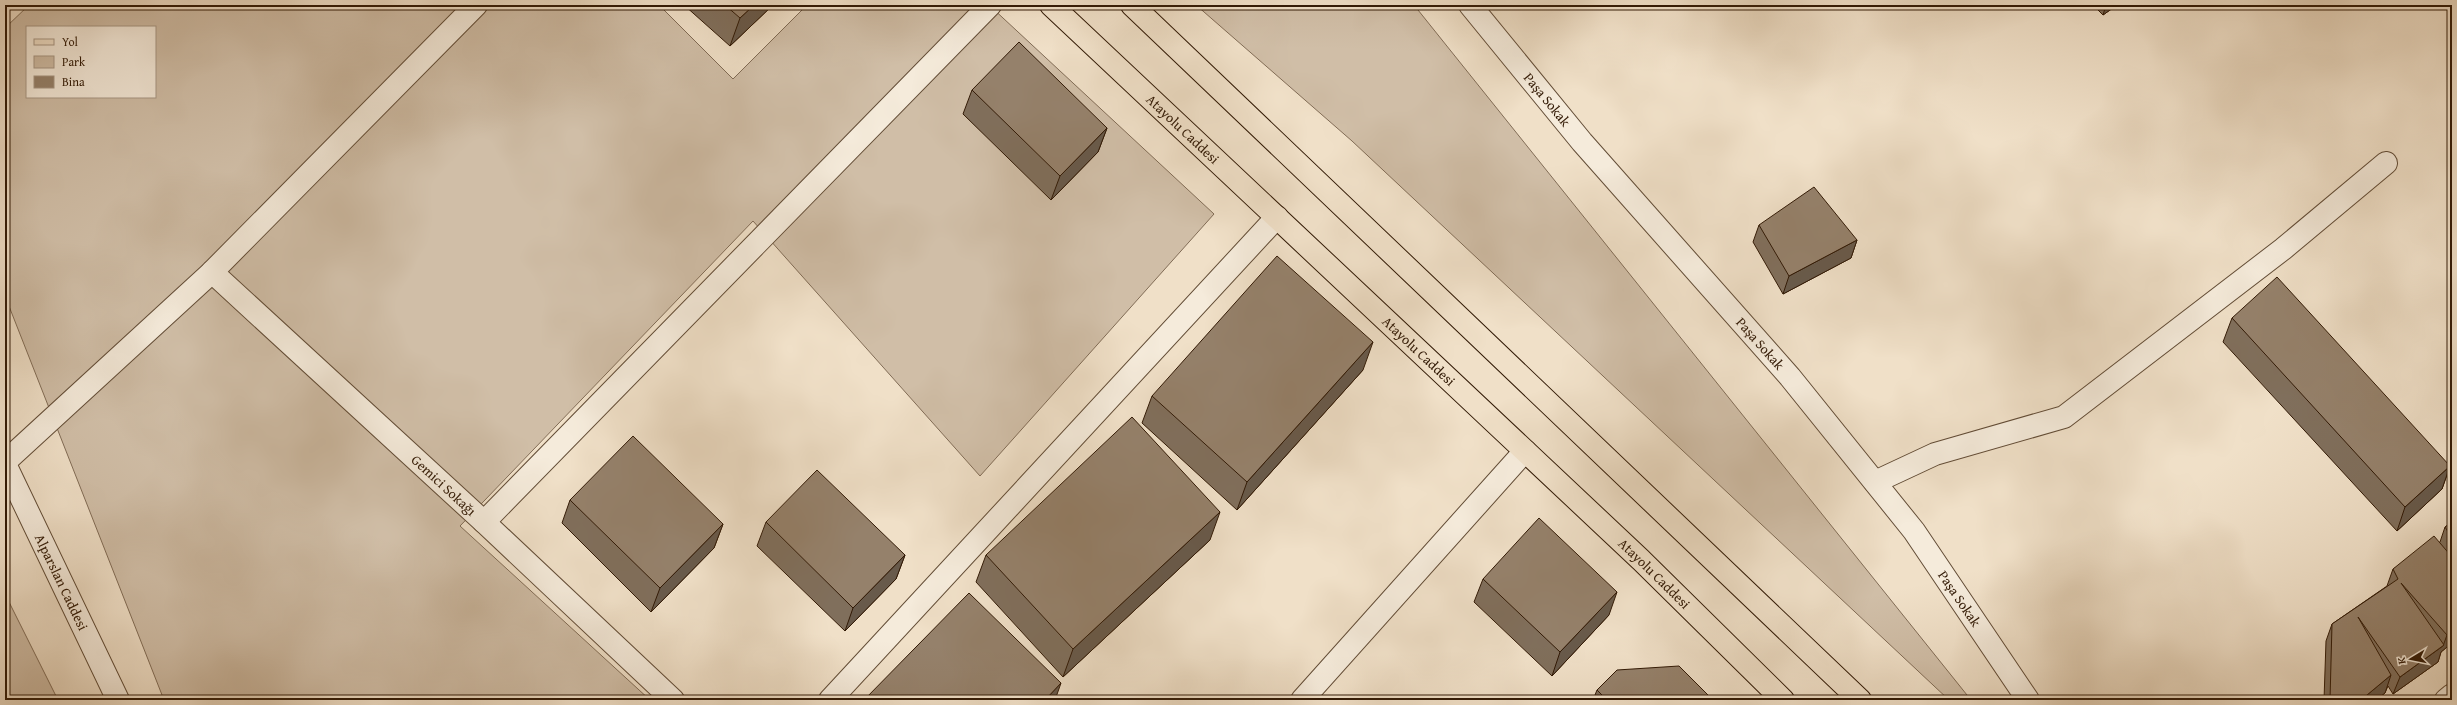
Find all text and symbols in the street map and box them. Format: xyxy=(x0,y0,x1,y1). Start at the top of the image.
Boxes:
legend xyxy=(26,26,156,98)
text: Yol xyxy=(62,33,79,50)
text: Park xyxy=(62,53,86,70)
street label: Paşa Sokak xyxy=(1519,68,1576,131)
text: Bina xyxy=(62,73,85,90)
street label: Atayolu Caddesi xyxy=(1142,90,1224,168)
street label: Atayolu Caddesi xyxy=(1378,312,1460,390)
street label: Paşa Sokak xyxy=(1732,313,1790,375)
street label: Gemici Sokağı xyxy=(407,450,481,520)
street label: Alparslan Caddesi xyxy=(30,531,93,634)
street label: Atayolu Caddesi xyxy=(1614,534,1695,613)
street label: Paşa Sokak xyxy=(1933,566,1986,632)
north arrow xyxy=(2391,639,2431,679)
text: K xyxy=(2393,656,2410,666)

